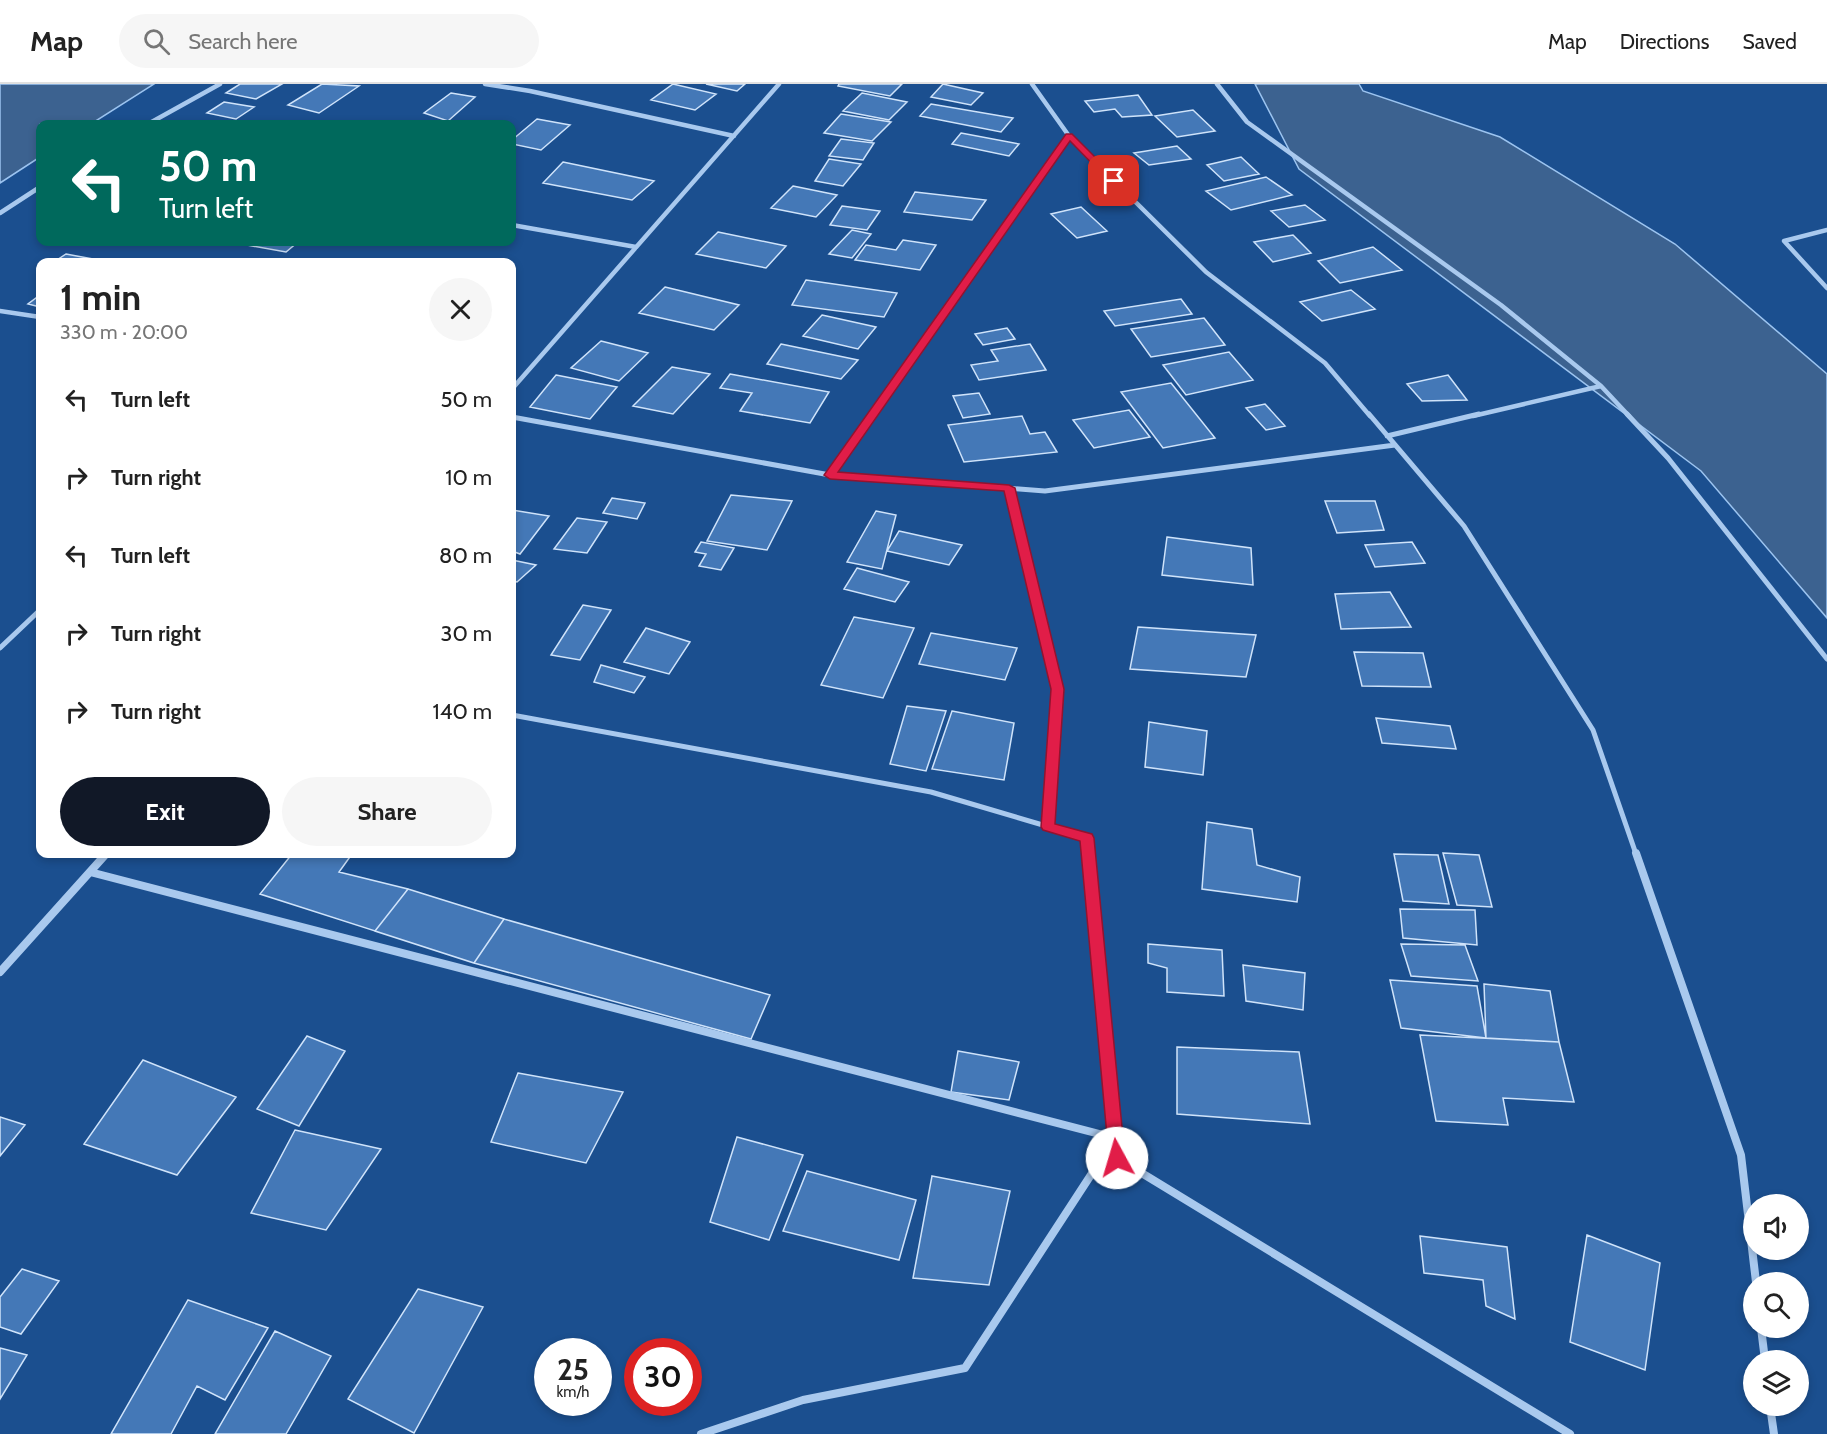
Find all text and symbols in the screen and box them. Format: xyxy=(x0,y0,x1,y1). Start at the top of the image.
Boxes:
search box xyxy=(119,14,539,68)
text: Map xyxy=(30,24,83,58)
icon: search xyxy=(140,25,173,58)
text: Search here xyxy=(188,28,297,55)
text: Map xyxy=(1548,29,1587,54)
text: Directions xyxy=(1620,29,1709,54)
text: Saved xyxy=(1742,29,1797,54)
text: 50 m xyxy=(159,140,257,192)
icon: left xyxy=(60,144,138,222)
pin xyxy=(1088,155,1139,206)
icon: arrive xyxy=(1097,164,1130,197)
text: Turn left xyxy=(159,192,253,225)
text: 1 min xyxy=(60,275,141,319)
button: close xyxy=(429,278,492,341)
text: 330 m · 20:00 xyxy=(60,320,188,344)
icon: left xyxy=(60,383,93,416)
text: Turn left xyxy=(111,386,190,413)
text: 50 m xyxy=(440,386,492,413)
icon: right xyxy=(60,461,93,494)
text: Turn right xyxy=(111,464,201,491)
text: 10 m xyxy=(445,464,492,491)
icon: left xyxy=(60,539,93,572)
text: Turn left xyxy=(111,542,190,569)
text: 80 m xyxy=(439,542,492,569)
icon: right xyxy=(60,617,93,650)
text: Turn right xyxy=(111,620,201,647)
text: 30 m xyxy=(440,620,492,647)
icon: right xyxy=(60,695,93,728)
text: Turn right xyxy=(111,698,201,725)
text: 140 m xyxy=(433,698,492,725)
button: Exit xyxy=(60,777,270,846)
button: Share xyxy=(282,777,492,846)
position arrow xyxy=(1085,1126,1149,1190)
map controls xyxy=(1743,1194,1809,1416)
button: sound xyxy=(1743,1194,1809,1260)
button: search xyxy=(1743,1272,1809,1338)
speed limit sign: 30 xyxy=(624,1338,702,1416)
button: layers xyxy=(1743,1350,1809,1416)
text: 25 xyxy=(557,1351,589,1388)
text: km/h xyxy=(557,1383,589,1401)

